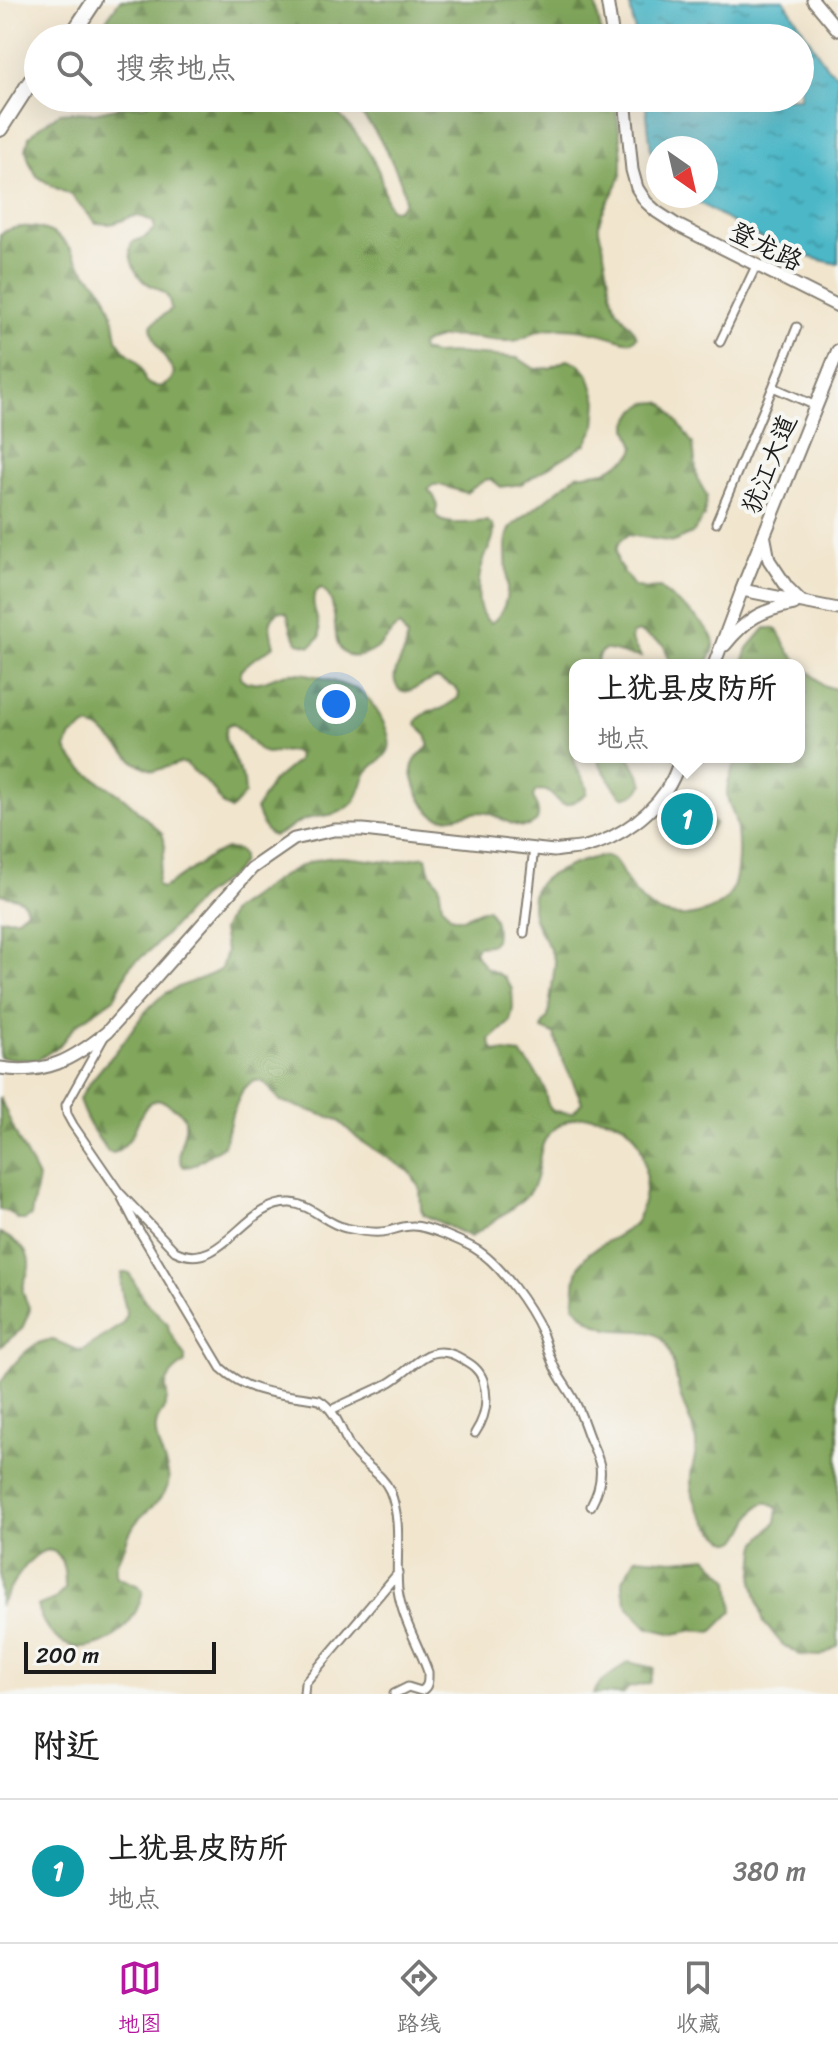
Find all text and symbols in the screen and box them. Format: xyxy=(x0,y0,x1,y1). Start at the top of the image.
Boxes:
search box xyxy=(24,24,814,112)
text: 搜索地点 xyxy=(116,41,236,95)
icon: search xyxy=(52,46,96,90)
north arrow xyxy=(646,136,718,208)
street label: 登龙路 xyxy=(721,208,811,284)
street label: 犹江大道 xyxy=(728,407,810,521)
popup xyxy=(569,659,805,763)
text: 上犹县皮防所 xyxy=(597,661,777,715)
your location xyxy=(316,684,356,724)
text: 地点 xyxy=(597,715,649,761)
pin: 1 xyxy=(661,789,713,849)
text: 200 m xyxy=(36,1636,99,1675)
scale bar xyxy=(24,1638,216,1674)
text: 附近 xyxy=(32,1716,100,1776)
text: 上犹县皮防所 xyxy=(108,1821,288,1875)
text: 1 xyxy=(52,1848,64,1894)
text: 380 m xyxy=(733,1848,806,1894)
text: 地点 xyxy=(108,1875,160,1921)
tab: 地图 xyxy=(118,1956,162,2043)
tab: 路线 xyxy=(397,1956,441,2043)
tab: 收藏 xyxy=(676,1956,720,2043)

